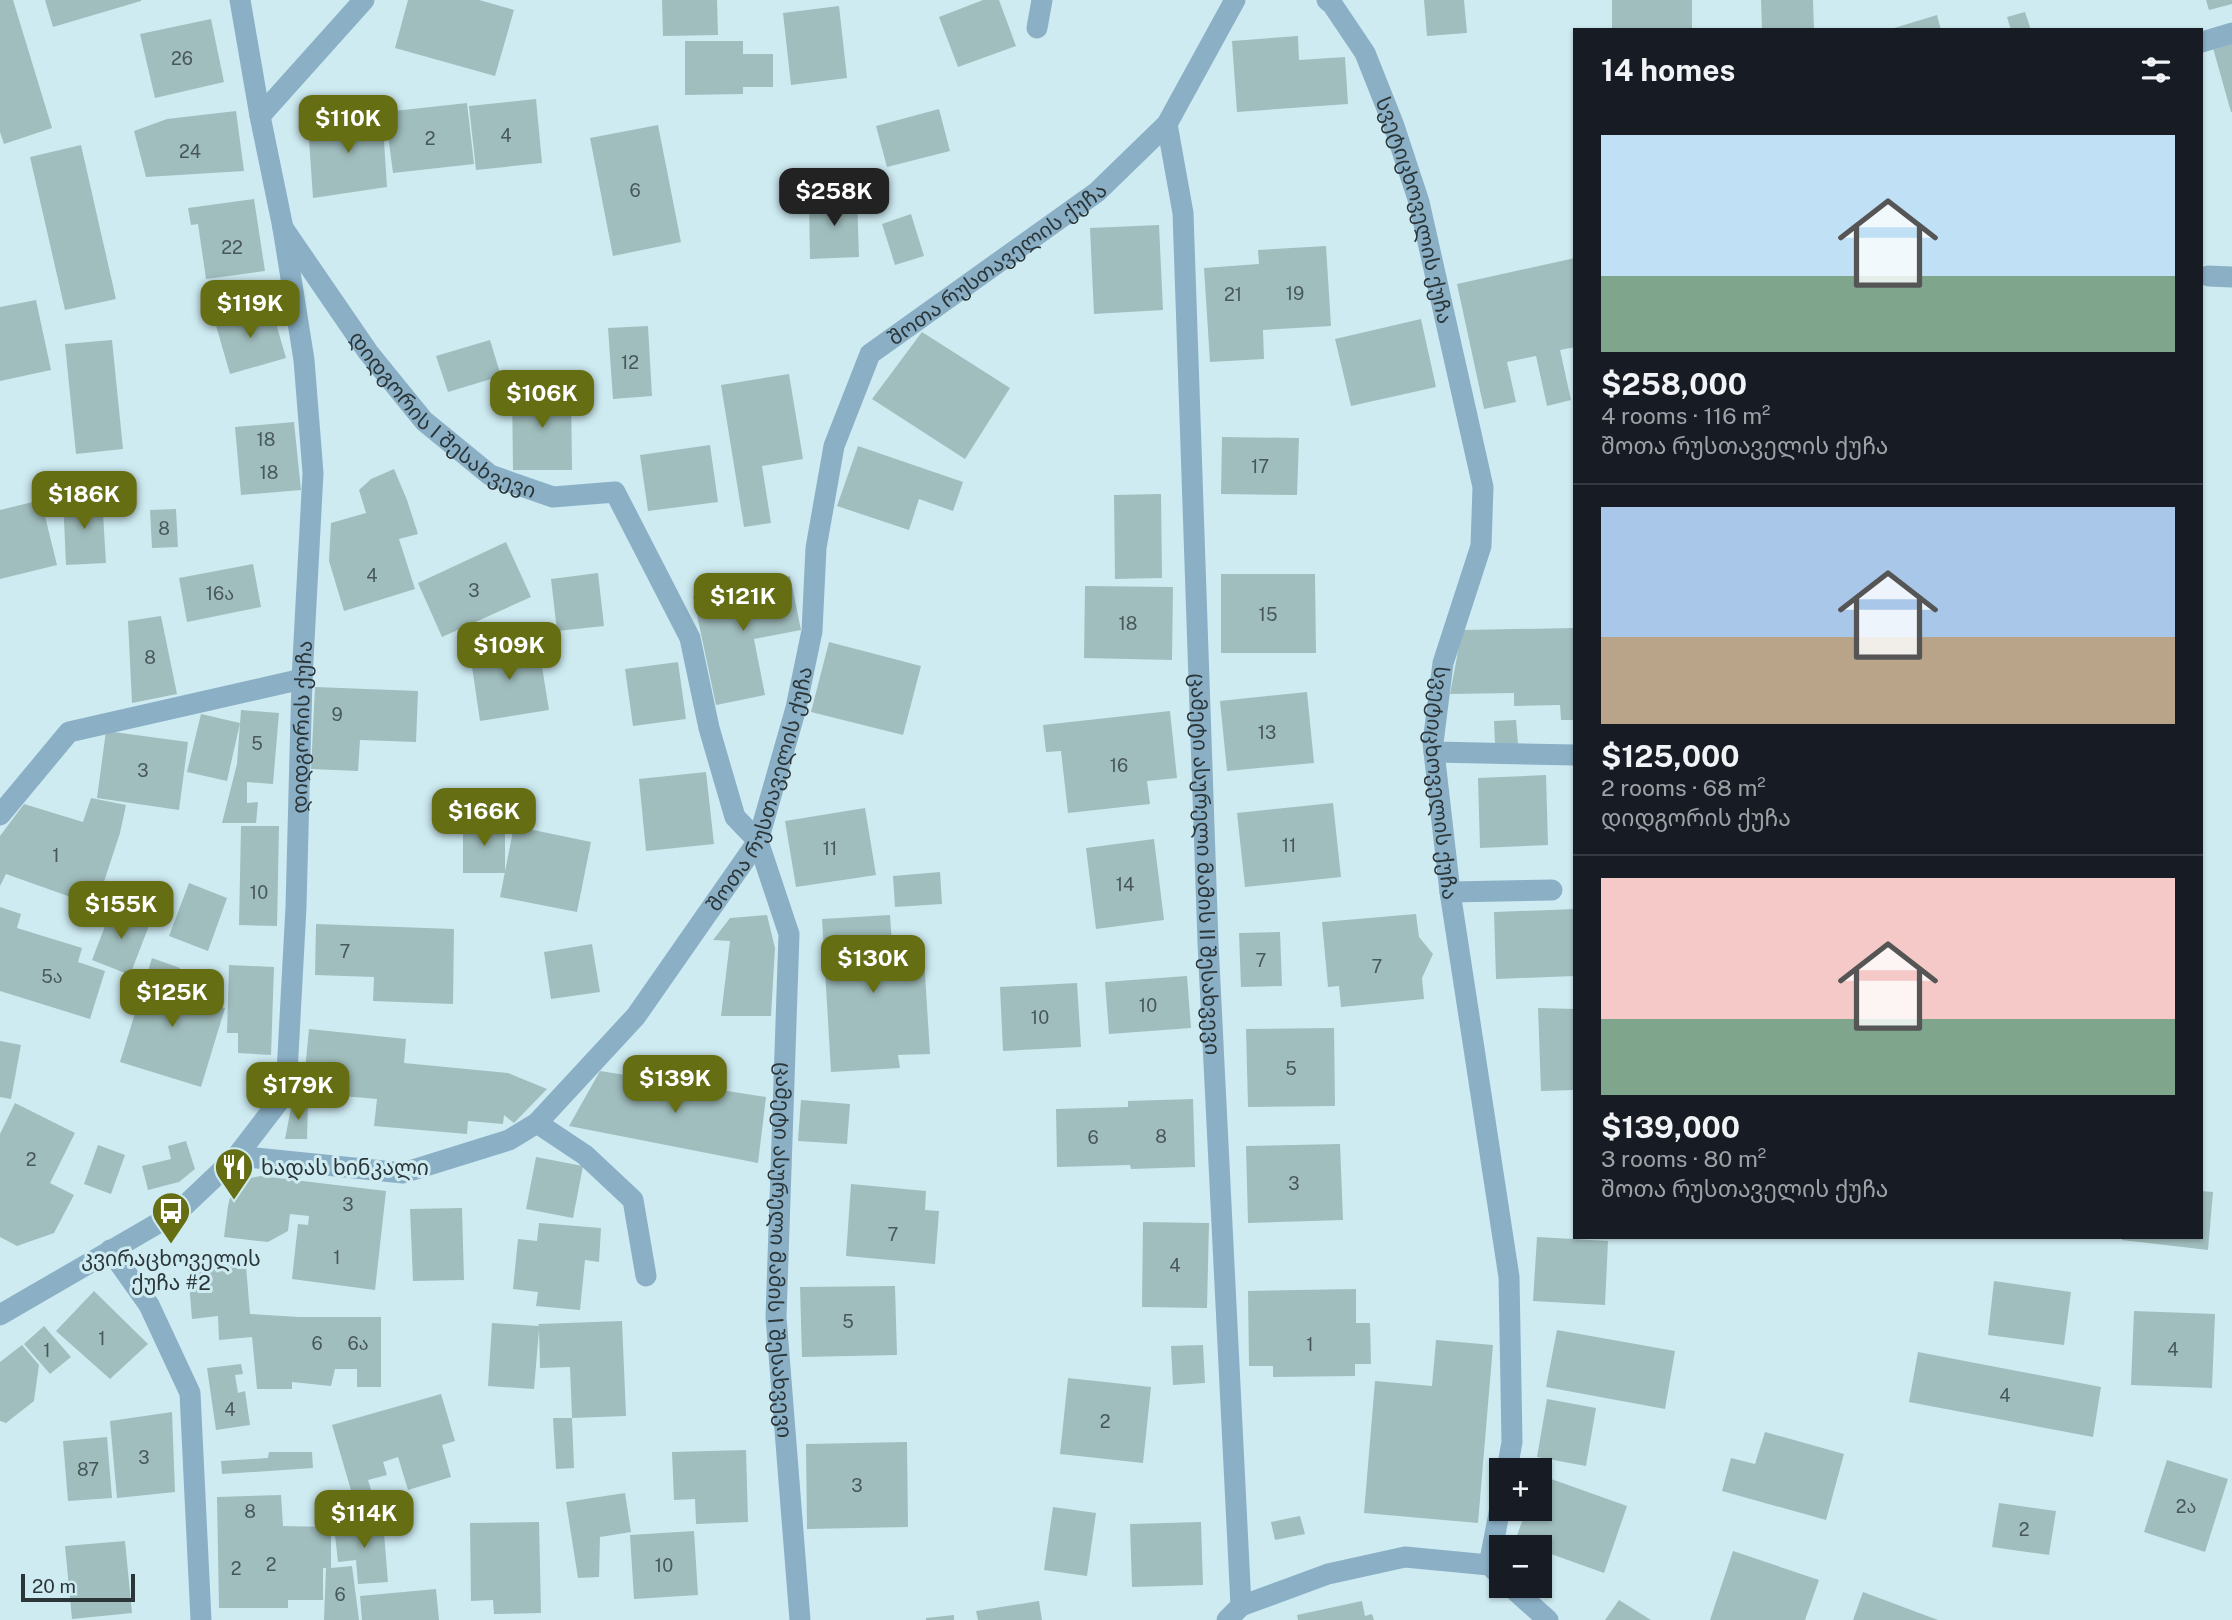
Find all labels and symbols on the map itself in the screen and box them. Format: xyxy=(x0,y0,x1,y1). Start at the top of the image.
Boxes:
house number: 26 xyxy=(171,48,193,69)
street label: სვეტიცხოველის ქუჩა xyxy=(1371,93,1458,326)
pin: $110K xyxy=(299,96,397,155)
house number: 4 xyxy=(500,125,512,146)
house number: 2 xyxy=(425,128,435,149)
house number: 24 xyxy=(179,141,201,162)
pin: $258K xyxy=(785,168,883,228)
street label: შოთა რუსთაველის ქუჩა xyxy=(883,177,1112,350)
house number: 6 xyxy=(629,180,641,201)
house number: 22 xyxy=(221,237,243,258)
pin: $119K xyxy=(201,280,299,340)
house number: 19 xyxy=(1286,283,1304,304)
house number: 21 xyxy=(1224,284,1242,305)
street label: დიდგორის I შესახვევი xyxy=(344,326,540,503)
house number: 12 xyxy=(621,352,639,373)
pin: $106K xyxy=(493,370,591,430)
house number: 18 xyxy=(257,429,275,450)
house number: 17 xyxy=(1251,456,1269,477)
house number: 18 xyxy=(260,462,278,483)
pin: $186K xyxy=(35,472,133,531)
house number: 8 xyxy=(158,518,170,539)
house number: 4 xyxy=(366,565,378,586)
pin: $121K xyxy=(694,574,792,633)
house number: 3 xyxy=(468,580,480,601)
house number: 16ა xyxy=(206,583,234,604)
house number: 15 xyxy=(1259,604,1277,625)
house number: 18 xyxy=(1119,613,1137,634)
pin: $109K xyxy=(460,622,558,682)
street label: დიდგორის ქუჩა xyxy=(286,640,317,814)
house number: 8 xyxy=(144,647,156,668)
street label: შოთა რუსთაველის ქუჩა xyxy=(701,664,817,915)
street label: სვეტიცხოველის ქუჩა xyxy=(1420,665,1463,901)
street label: ცამეტი ასურელი მამის II შესახვევი xyxy=(1186,673,1226,1056)
house number: 9 xyxy=(331,704,343,725)
house number: 13 xyxy=(1258,722,1276,743)
house number: 5 xyxy=(251,733,263,754)
house number: 16 xyxy=(1110,755,1128,776)
house number: 3 xyxy=(137,760,149,781)
pin: $166K xyxy=(435,788,533,848)
house number: 11 xyxy=(1282,835,1296,856)
house number: 11 xyxy=(823,838,837,859)
house number: 1 xyxy=(52,845,60,866)
house number: 14 xyxy=(1116,874,1134,895)
pin: $155K xyxy=(72,881,170,941)
house number: 10 xyxy=(250,882,268,903)
pin: $130K xyxy=(824,936,922,995)
house number: 7 xyxy=(340,941,350,962)
house number: 7 xyxy=(1256,950,1266,971)
house number: 7 xyxy=(1372,956,1382,977)
house number: 5ა xyxy=(41,966,63,987)
pin: $125K xyxy=(123,970,221,1029)
house number: 10 xyxy=(1139,995,1157,1016)
house number: 10 xyxy=(1031,1007,1049,1028)
pin: $139K xyxy=(626,1056,724,1115)
house number: 5 xyxy=(1285,1058,1297,1079)
pin: $179K xyxy=(249,1062,347,1122)
street label: ცამეტი ასურელი მამის I შესახვევი xyxy=(763,1062,798,1439)
house number: 8 xyxy=(1155,1126,1167,1147)
house number: 6 xyxy=(1087,1127,1099,1148)
restaurant icon: ხადას ხინკალი xyxy=(213,1146,255,1201)
house number: 2 xyxy=(26,1149,36,1170)
place label: ხადას ხინკალი xyxy=(261,1155,429,1181)
house number: 3 xyxy=(1288,1173,1300,1194)
bus stop icon: კვირაცხოველის ქუჩა #2 xyxy=(150,1190,192,1245)
house number: 3 xyxy=(342,1194,354,1215)
house number: 7 xyxy=(888,1224,898,1245)
place label: კვირაცხოველის ქუჩა #2 xyxy=(81,1246,261,1295)
house number: 1 xyxy=(333,1247,341,1268)
house number: 4 xyxy=(1169,1255,1181,1276)
house number: 5 xyxy=(842,1311,854,1332)
house number: 1 xyxy=(98,1328,106,1349)
house number: 6 xyxy=(311,1333,323,1354)
house number: 6ა xyxy=(347,1333,369,1354)
house number: 1 xyxy=(1306,1334,1314,1355)
house number: 4 xyxy=(2167,1339,2179,1360)
house number: 1 xyxy=(43,1340,51,1361)
house number: 4 xyxy=(1999,1385,2011,1406)
house number: 4 xyxy=(224,1399,236,1420)
house number: 2 xyxy=(1100,1411,1110,1432)
house number: 3 xyxy=(138,1447,150,1468)
house number: 87 xyxy=(77,1459,99,1480)
house number: 3 xyxy=(851,1475,863,1496)
pin: $114K xyxy=(315,1490,413,1550)
house number: 2ა xyxy=(2176,1496,2196,1517)
house number: 8 xyxy=(244,1501,256,1522)
house number: 2 xyxy=(2019,1519,2029,1540)
house number: 2 xyxy=(266,1554,276,1575)
house number: 10 xyxy=(655,1555,673,1576)
house number: 2 xyxy=(231,1558,241,1579)
scale bar xyxy=(21,1571,135,1603)
house number: 6 xyxy=(334,1584,346,1605)

